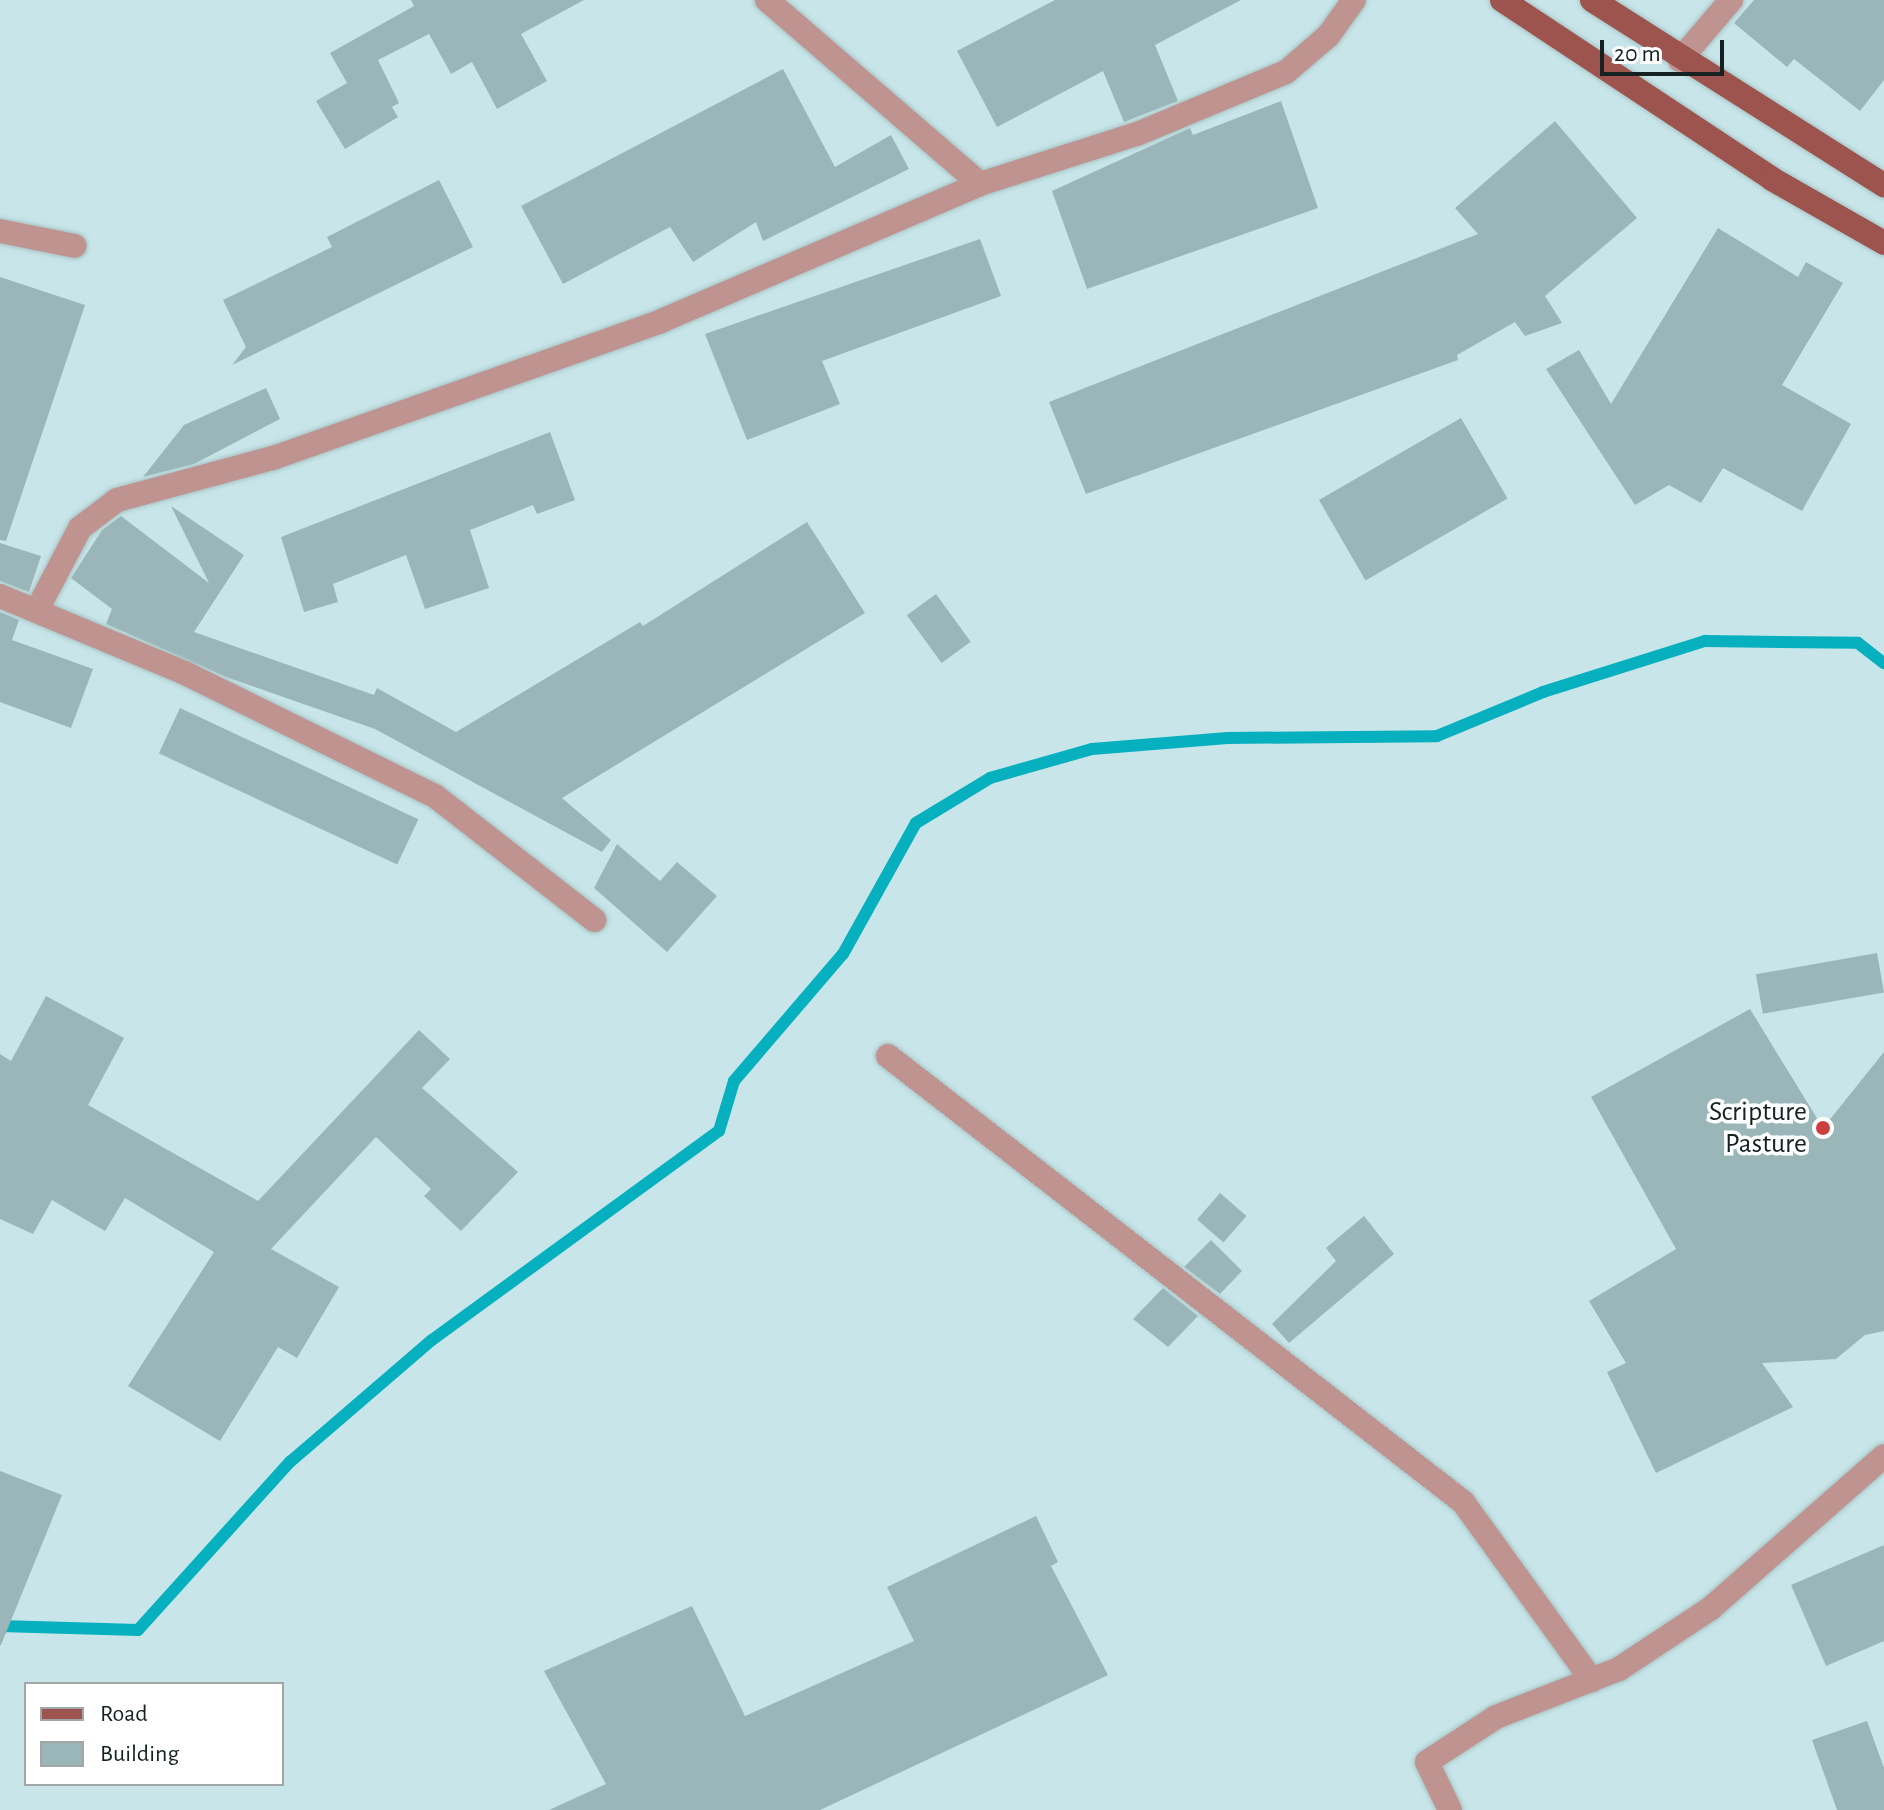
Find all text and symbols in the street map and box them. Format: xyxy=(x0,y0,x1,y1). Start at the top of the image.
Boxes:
scale bar xyxy=(1604,24,1728,74)
text: 20 m xyxy=(1614,42,1661,66)
place label: Scripture Pasture xyxy=(1709,1095,1807,1161)
marker: Scripture Pasture xyxy=(1814,1119,1832,1137)
legend xyxy=(24,1682,284,1786)
text: Road xyxy=(100,1702,148,1726)
text: Building xyxy=(100,1742,179,1766)

